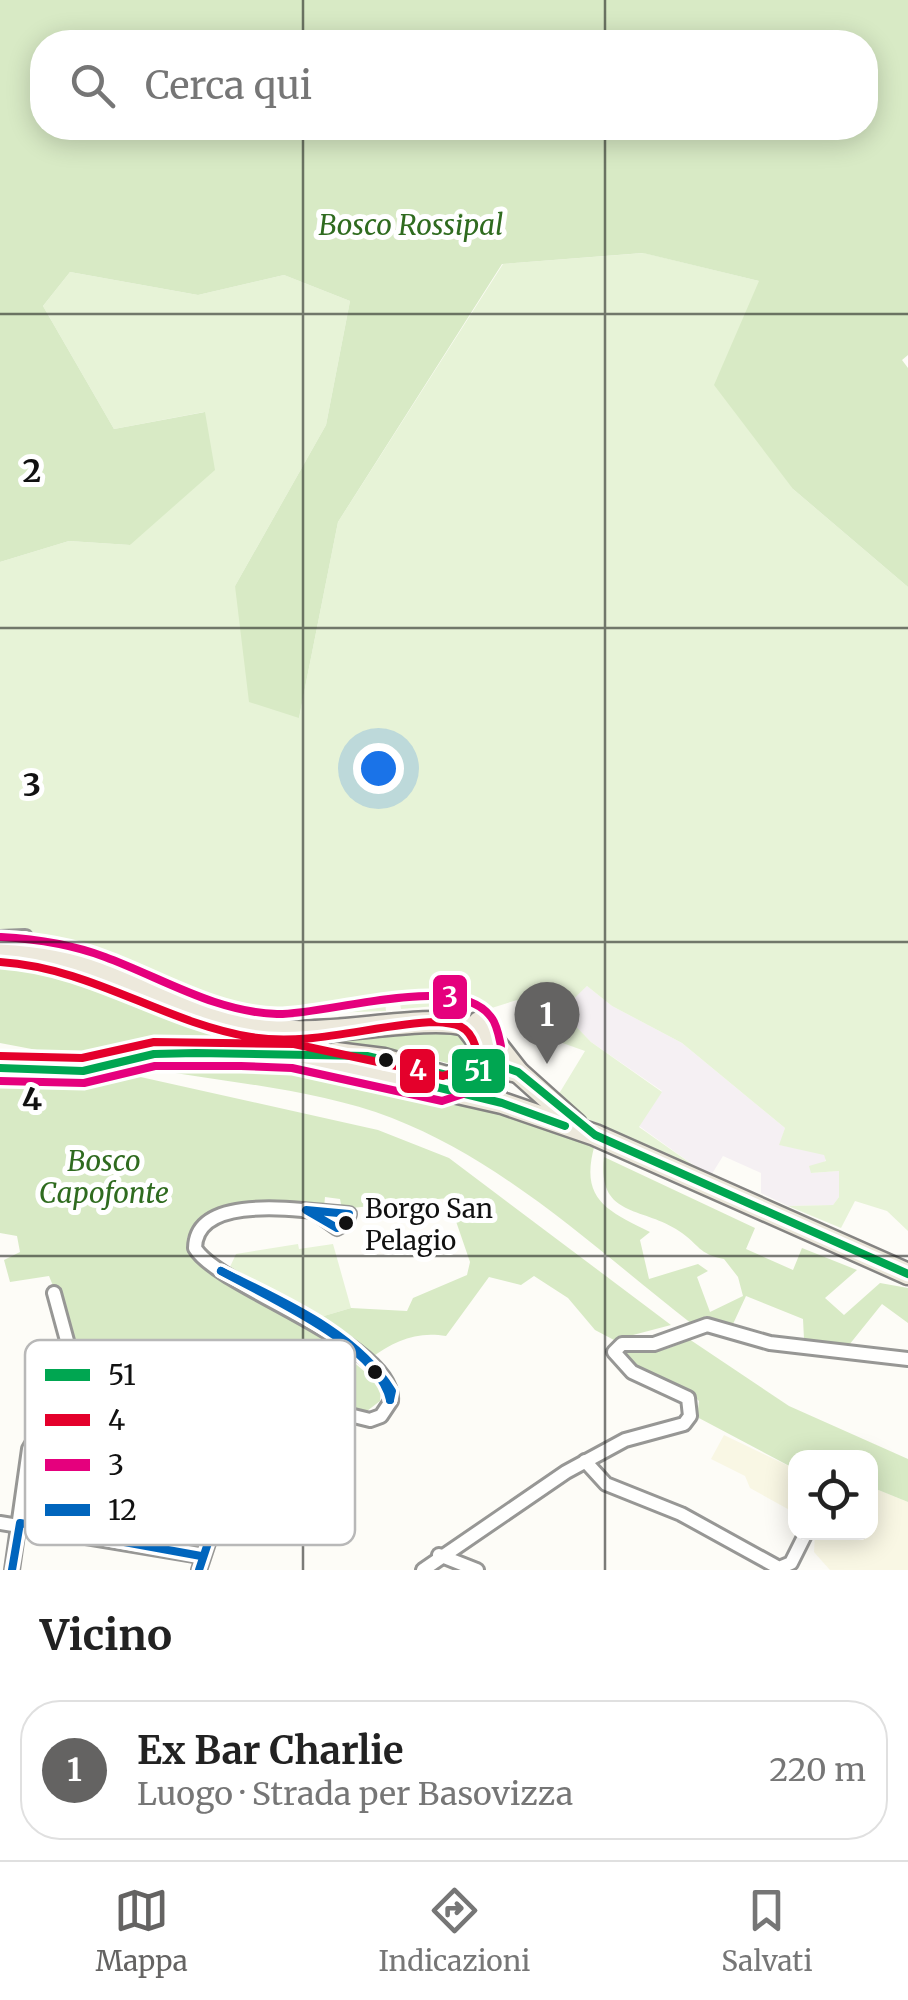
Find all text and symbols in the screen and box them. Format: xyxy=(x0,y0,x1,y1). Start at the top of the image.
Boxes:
search box xyxy=(30,30,878,140)
icon: search xyxy=(65,58,120,113)
text: Cerca qui xyxy=(145,62,312,109)
park label: Bosco Rossipal xyxy=(319,207,503,243)
text: 2 xyxy=(23,451,41,491)
your location xyxy=(353,743,404,794)
text: 3 xyxy=(23,765,41,805)
line badge: 3 xyxy=(431,973,469,1021)
text: 3 xyxy=(442,979,458,1015)
pin: 1 xyxy=(514,982,580,1064)
line badge: 4 xyxy=(398,1047,437,1095)
line badge: 51 xyxy=(450,1047,507,1095)
unlabelled marker xyxy=(376,1050,396,1070)
text: 4 xyxy=(409,1052,427,1088)
text: 51 xyxy=(464,1053,492,1089)
text: 4 xyxy=(22,1079,42,1119)
park label: Bosco Capofonte xyxy=(39,1143,169,1211)
place label: Borgo San Pelagio xyxy=(365,1192,493,1257)
marker: Borgo San Pelagio xyxy=(336,1213,356,1233)
legend xyxy=(25,1340,355,1545)
text: 51 xyxy=(108,1357,136,1393)
unlabelled marker xyxy=(365,1362,385,1382)
text: 4 xyxy=(108,1402,125,1438)
text: 3 xyxy=(108,1447,124,1483)
map controls xyxy=(788,1450,878,1540)
button: locate xyxy=(788,1450,878,1540)
text: 12 xyxy=(108,1492,137,1528)
text: Vicino xyxy=(40,1609,172,1661)
text: Ex Bar Charlie xyxy=(137,1727,404,1774)
text: 1 xyxy=(67,1750,82,1790)
text: 220 m xyxy=(769,1750,866,1790)
text: Luogo · Strada per Basovizza xyxy=(137,1774,573,1814)
tab: Mappa xyxy=(95,1883,188,1979)
tab: Indicazioni xyxy=(379,1883,530,1979)
tab: Salvati xyxy=(721,1883,813,1979)

